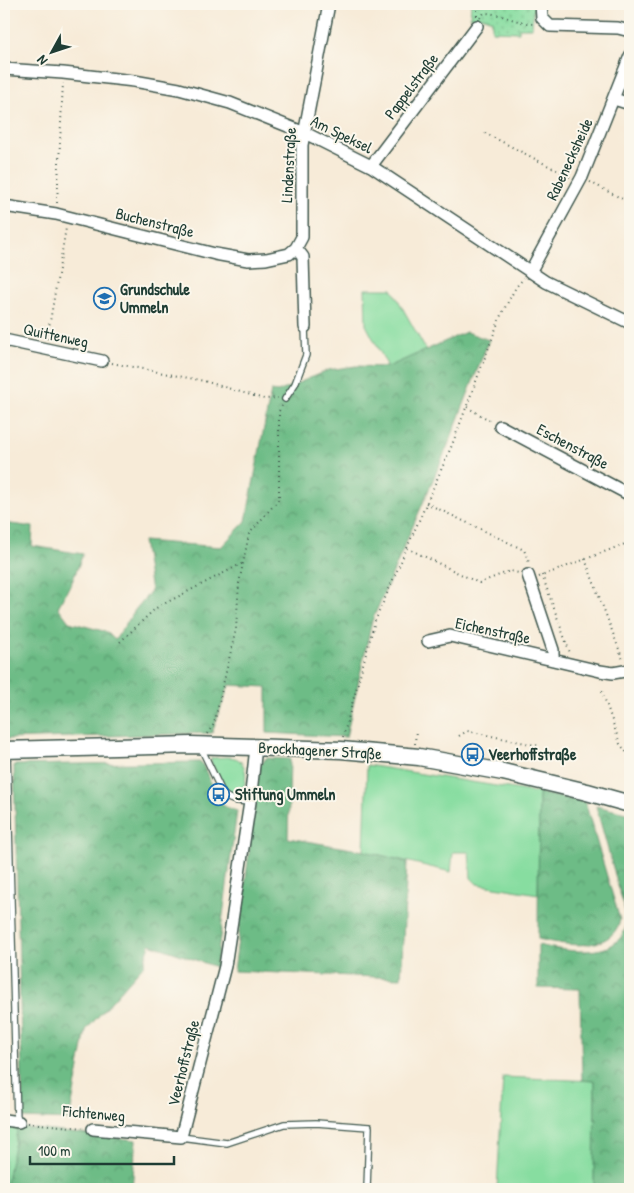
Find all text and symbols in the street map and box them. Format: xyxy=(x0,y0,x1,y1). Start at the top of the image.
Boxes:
north arrow xyxy=(28,28,78,78)
street label: Pappelstraße xyxy=(379,48,443,123)
text: N xyxy=(32,51,51,70)
street label: Am Speksel xyxy=(307,110,377,159)
street label: Rabenecksheide xyxy=(540,114,598,204)
street label: Lindenstraße xyxy=(275,126,301,203)
street label: Buchenstraße xyxy=(114,202,197,242)
place label: Grundschule Ummeln xyxy=(120,278,190,318)
school or university icon: Grundschule Ummeln xyxy=(92,286,116,310)
street label: Quittenweg xyxy=(21,317,91,353)
street label: Eschenstraße xyxy=(533,418,613,474)
street label: Eichenstraße xyxy=(453,611,533,649)
street label: Brockhagener Straße xyxy=(258,736,383,764)
bus stop icon: Veerhoffstraße xyxy=(460,742,484,766)
place label: Veerhoffstraße xyxy=(488,743,577,766)
bus stop icon: Stiftung Ummeln xyxy=(207,782,231,806)
place label: Stiftung Ummeln xyxy=(235,783,336,806)
street label: Veerhoffstraße xyxy=(162,1017,205,1109)
street label: Fichtenweg xyxy=(61,1099,126,1127)
scale bar xyxy=(30,1133,174,1165)
text: 100 m xyxy=(38,1140,71,1161)

